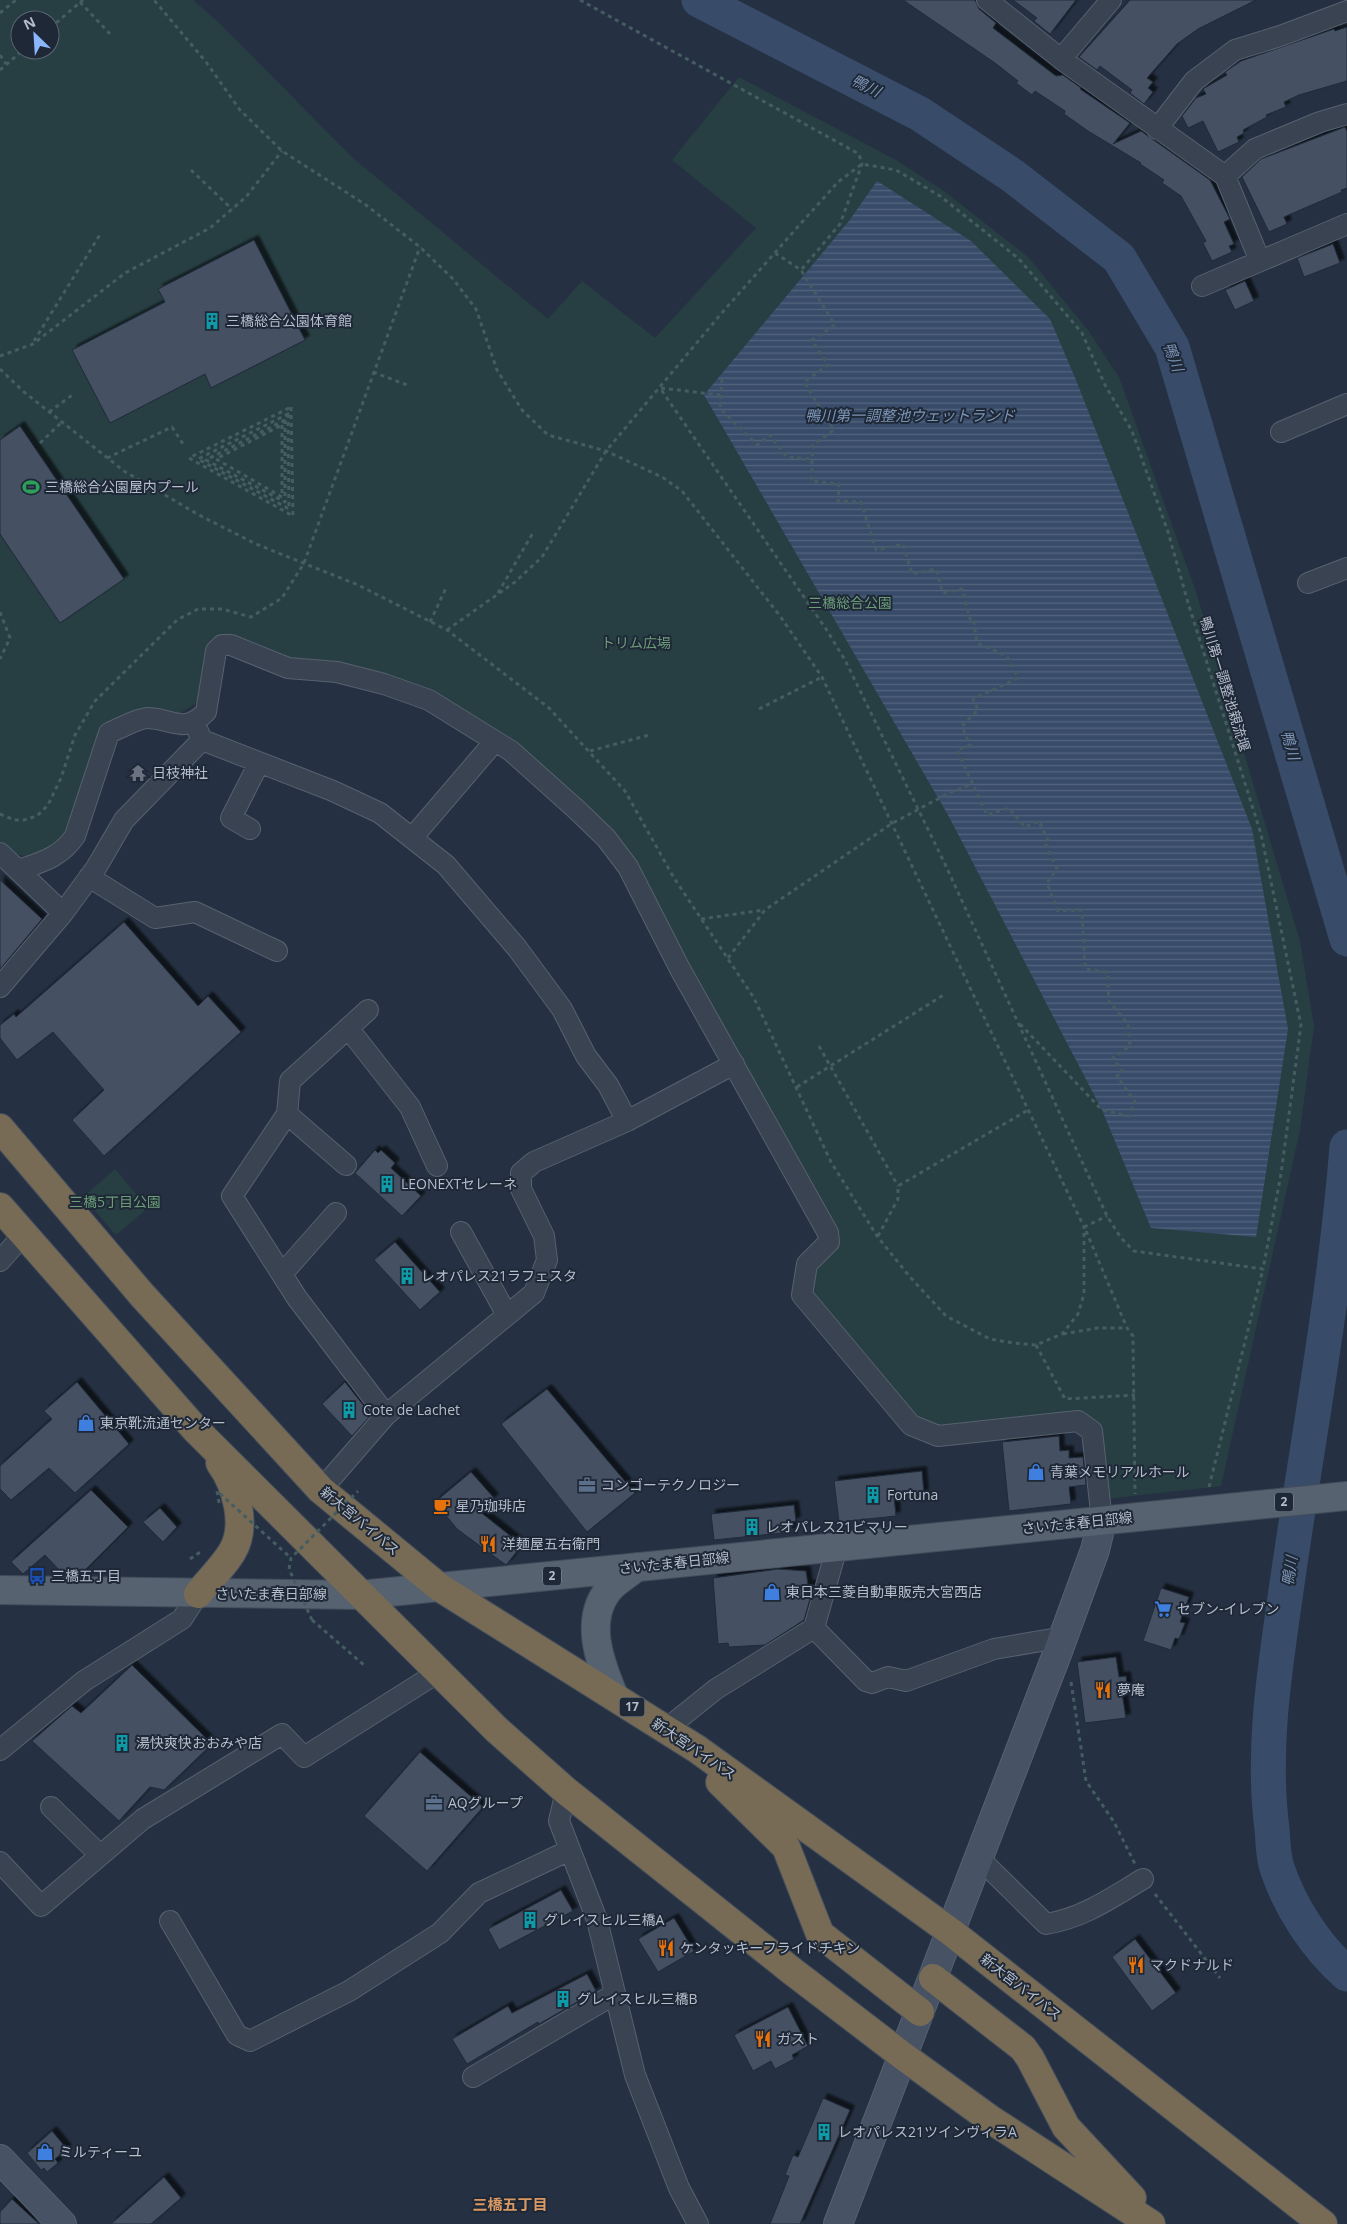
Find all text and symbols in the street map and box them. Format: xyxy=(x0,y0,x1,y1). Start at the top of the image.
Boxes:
north arrow xyxy=(10,10,60,60)
text: N xyxy=(20,12,38,34)
water label: 鴨川 xyxy=(849,69,886,102)
building icon: 三橋総合公園体育館 xyxy=(202,311,222,331)
place label: 三橋総合公園体育館 xyxy=(226,311,352,330)
water label: 鴨川 xyxy=(1159,339,1189,376)
water label: 鴨川第一調整池ウェットランド xyxy=(805,405,1016,425)
sports icon: 三橋総合公園屋内プール xyxy=(21,477,41,497)
place label: 三橋総合公園屋内プール xyxy=(45,477,199,496)
park label: 三橋総合公園 xyxy=(808,593,892,612)
street label: 鴨川第一調整池親流堰 xyxy=(1196,614,1255,754)
park label: トリム広場 xyxy=(601,633,671,652)
water label: 鴨川 xyxy=(1277,728,1305,764)
temple icon: 日枝神社 xyxy=(128,763,148,783)
place label: 日枝神社 xyxy=(152,763,208,782)
building icon: LEONEXTセレーネ xyxy=(377,1174,397,1194)
place label: LEONEXTセレーネ xyxy=(401,1174,517,1193)
park label: 三橋5丁目公園 xyxy=(69,1192,161,1211)
building icon: レオパレス21ラフェスタ xyxy=(397,1266,417,1286)
place label: レオパレス21ラフェスタ xyxy=(421,1266,577,1285)
building icon: Cote de Lachet xyxy=(339,1400,359,1420)
place label: Cote de Lachet xyxy=(363,1400,460,1419)
shop icon: 東京靴流通センター xyxy=(76,1413,96,1433)
place label: 東京靴流通センター xyxy=(100,1413,226,1432)
shop icon: 青葉メモリアルホール xyxy=(1026,1462,1046,1482)
place label: 青葉メモリアルホール xyxy=(1050,1462,1190,1481)
office icon: コンゴーテクノロジー xyxy=(577,1475,597,1495)
place label: コンゴーテクノロジー xyxy=(601,1475,740,1494)
street label: 新大宮バイパス xyxy=(317,1482,404,1559)
building icon: Fortuna xyxy=(863,1485,883,1505)
place label: Fortuna xyxy=(887,1485,938,1504)
road number: 2 xyxy=(1275,1492,1293,1511)
cafe icon: 星乃珈琲店 xyxy=(432,1496,452,1516)
place label: 星乃珈琲店 xyxy=(456,1496,526,1515)
street label: さいたま春日部線 xyxy=(1020,1507,1133,1538)
building icon: レオパレス21ビマリー xyxy=(742,1517,762,1537)
place label: レオパレス21ビマリー xyxy=(766,1517,908,1536)
restaurant icon: 洋麺屋五右衛門 xyxy=(478,1534,498,1554)
place label: 洋麺屋五右衛門 xyxy=(502,1534,600,1553)
street label: さいたま春日部線 xyxy=(617,1547,730,1578)
water label: 鴨川 xyxy=(1277,1553,1301,1587)
bus stop icon: 三橋五丁目 xyxy=(27,1566,47,1586)
place label: 三橋五丁目 xyxy=(51,1566,121,1585)
road number: 2 xyxy=(543,1566,561,1585)
shop icon: 東日本三菱自動車販売大宮西店 xyxy=(762,1582,782,1602)
place label: 東日本三菱自動車販売大宮西店 xyxy=(786,1582,982,1601)
street label: さいたま春日部線 xyxy=(215,1584,327,1603)
supermarket icon: セブン-イレブン xyxy=(1153,1599,1173,1619)
place label: セブン-イレブン xyxy=(1177,1599,1280,1618)
restaurant icon: 夢庵 xyxy=(1093,1680,1113,1700)
place label: 夢庵 xyxy=(1117,1680,1145,1699)
road number: 17 xyxy=(620,1698,644,1716)
street label: 新大宮バイパス xyxy=(648,1713,740,1784)
building icon: 湯快爽快おおみや店 xyxy=(112,1733,132,1753)
place label: 湯快爽快おおみや店 xyxy=(136,1733,262,1752)
office icon: AQグループ xyxy=(424,1793,444,1813)
place label: AQグループ xyxy=(448,1793,523,1812)
building icon: グレイスヒル三橋A xyxy=(520,1910,540,1930)
place label: グレイスヒル三橋A xyxy=(544,1910,665,1929)
restaurant icon: ケンタッキーフライドチキン xyxy=(656,1938,676,1958)
place label: ケンタッキーフライドチキン xyxy=(680,1938,860,1957)
street label: 新大宮バイパス xyxy=(977,1949,1066,2024)
restaurant icon: マクドナルド xyxy=(1126,1955,1146,1975)
place label: マクドナルド xyxy=(1150,1955,1234,1974)
building icon: グレイスヒル三橋B xyxy=(553,1989,573,2009)
place label: グレイスヒル三橋B xyxy=(577,1989,698,2008)
restaurant icon: ガスト xyxy=(753,2029,773,2049)
place label: ガスト xyxy=(777,2029,819,2048)
building icon: レオパレス21ツインヴィラA xyxy=(814,2122,834,2142)
place label: レオパレス21ツインヴィラA xyxy=(838,2122,1017,2141)
shop icon: ミルティーユ xyxy=(35,2142,55,2162)
place label: ミルティーユ xyxy=(59,2142,142,2161)
district label: 三橋五丁目 xyxy=(472,2194,548,2214)

